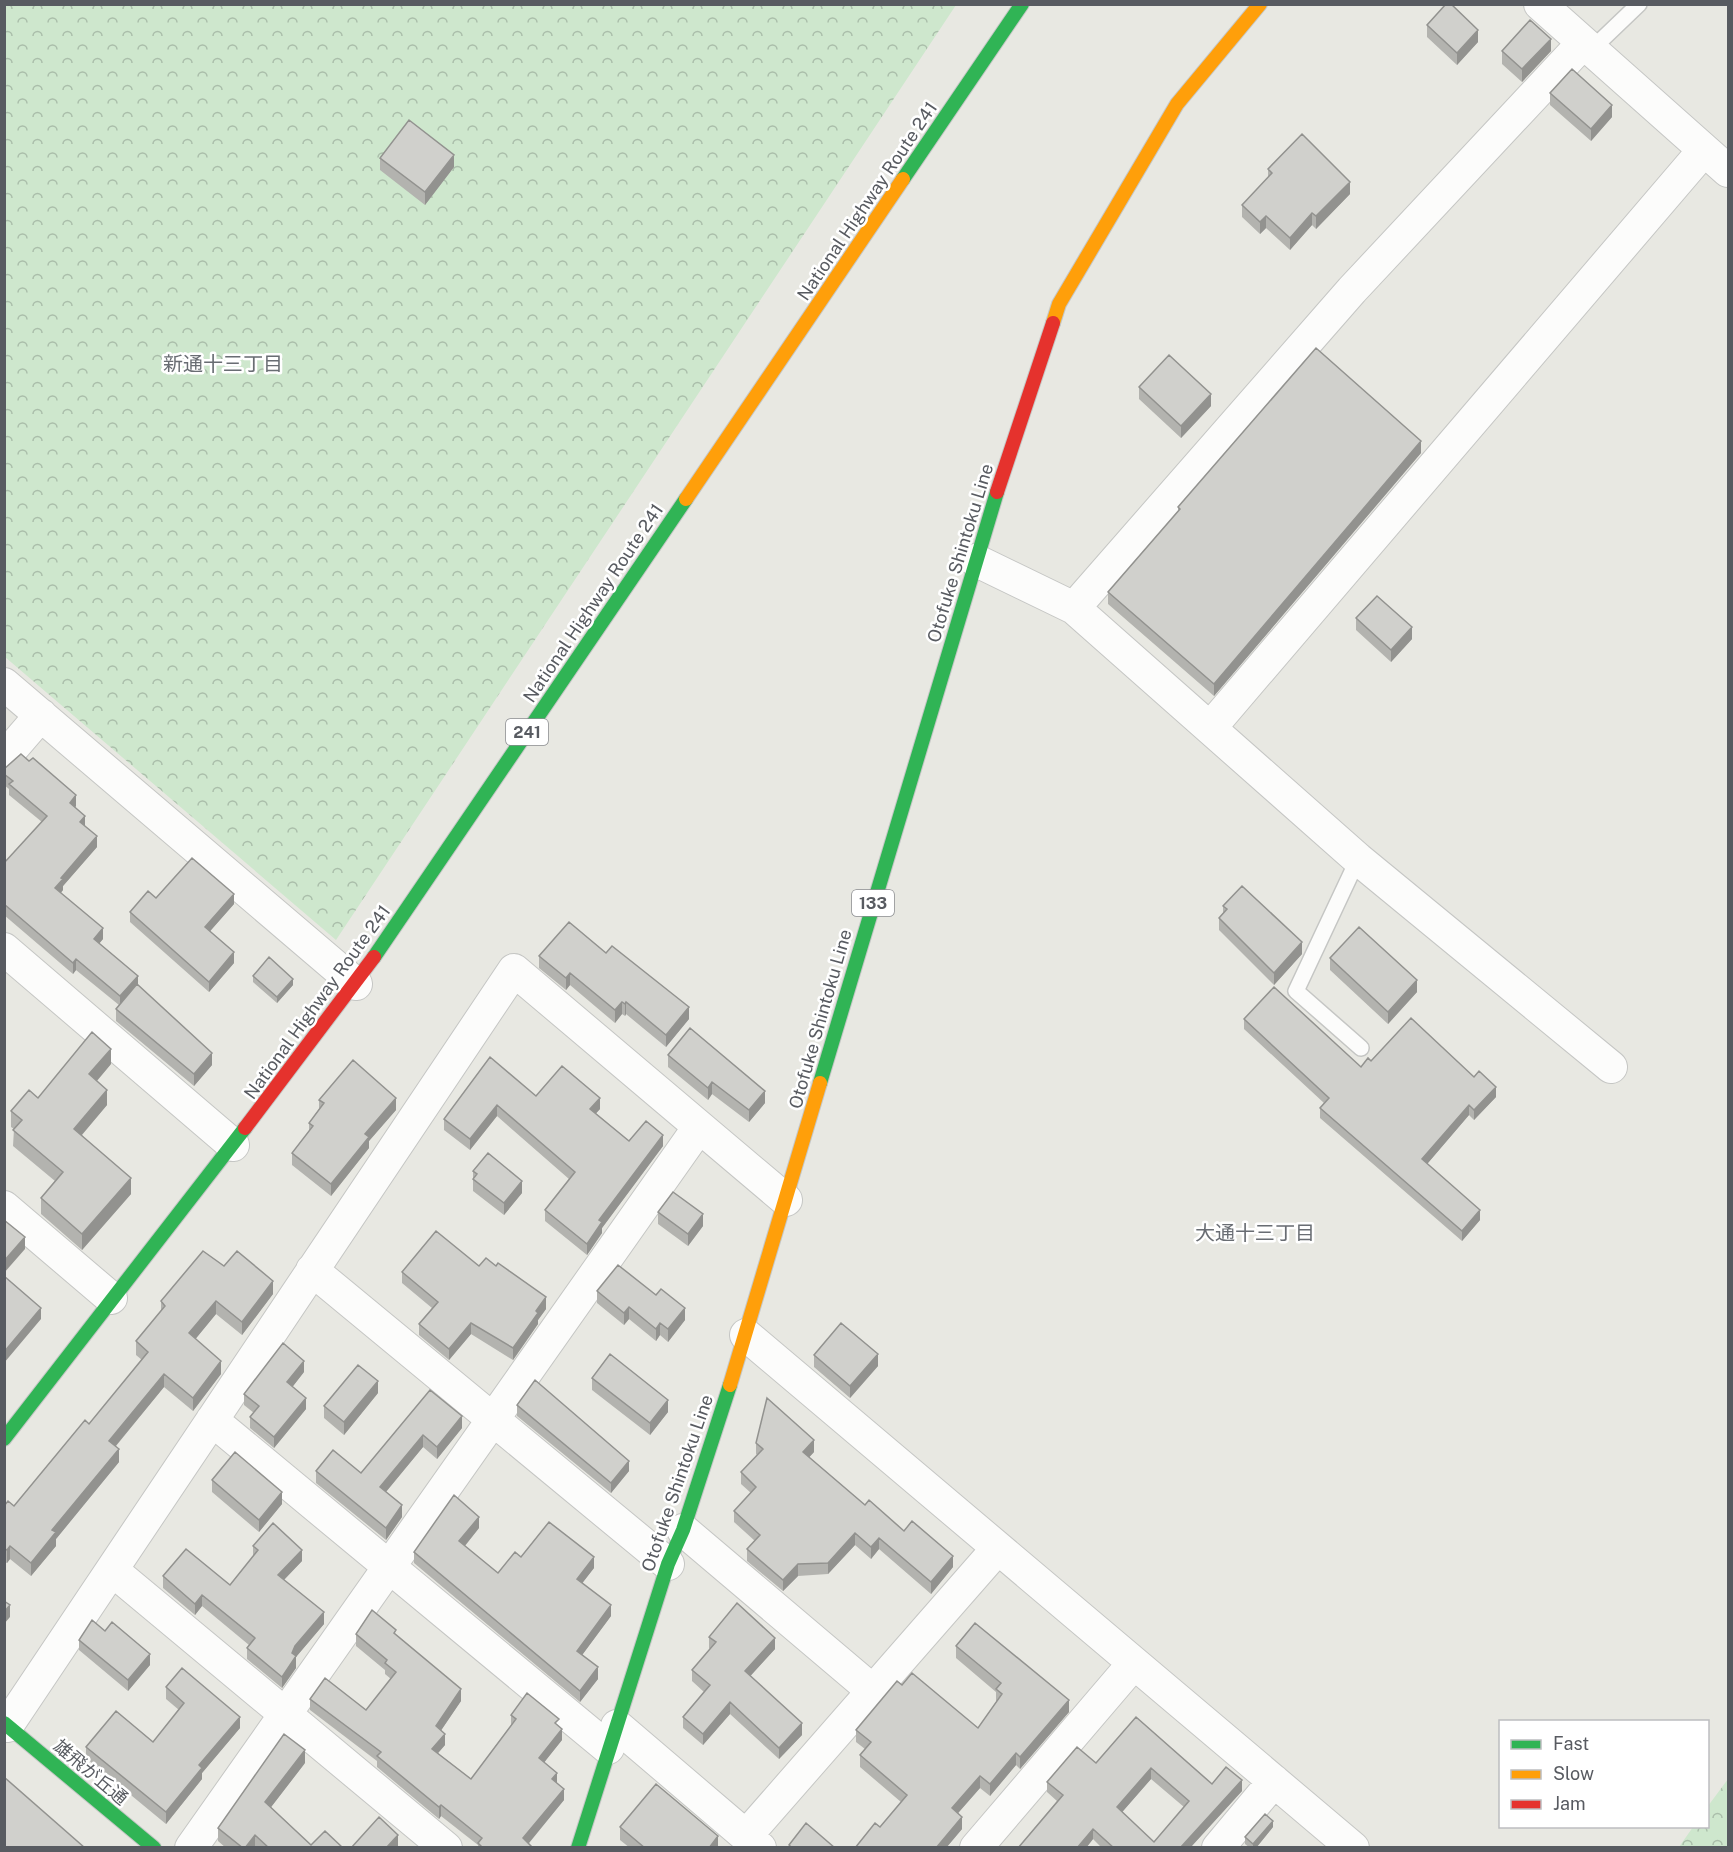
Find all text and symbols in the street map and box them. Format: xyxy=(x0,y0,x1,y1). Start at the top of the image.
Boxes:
street label: National Highway Route 241 xyxy=(793,98,941,304)
district label: 新通十三丁目 xyxy=(163,352,283,376)
street label: Otofuke Shintoku Line xyxy=(923,461,997,645)
street label: National Highway Route 241 xyxy=(519,500,667,706)
road number: 241 xyxy=(506,719,548,745)
road number: 133 xyxy=(852,890,894,916)
street label: National Highway Route 241 xyxy=(239,901,395,1103)
street label: Otofuke Shintoku Line xyxy=(784,927,856,1111)
district label: 大通十三丁目 xyxy=(1195,1221,1315,1245)
street label: Otofuke Shintoku Line xyxy=(637,1392,717,1574)
legend xyxy=(1499,1720,1709,1828)
text: Fast xyxy=(1553,1733,1589,1754)
street label: 雄飛が丘通 xyxy=(50,1735,132,1809)
text: Slow xyxy=(1553,1763,1594,1784)
text: Jam xyxy=(1553,1793,1586,1814)

